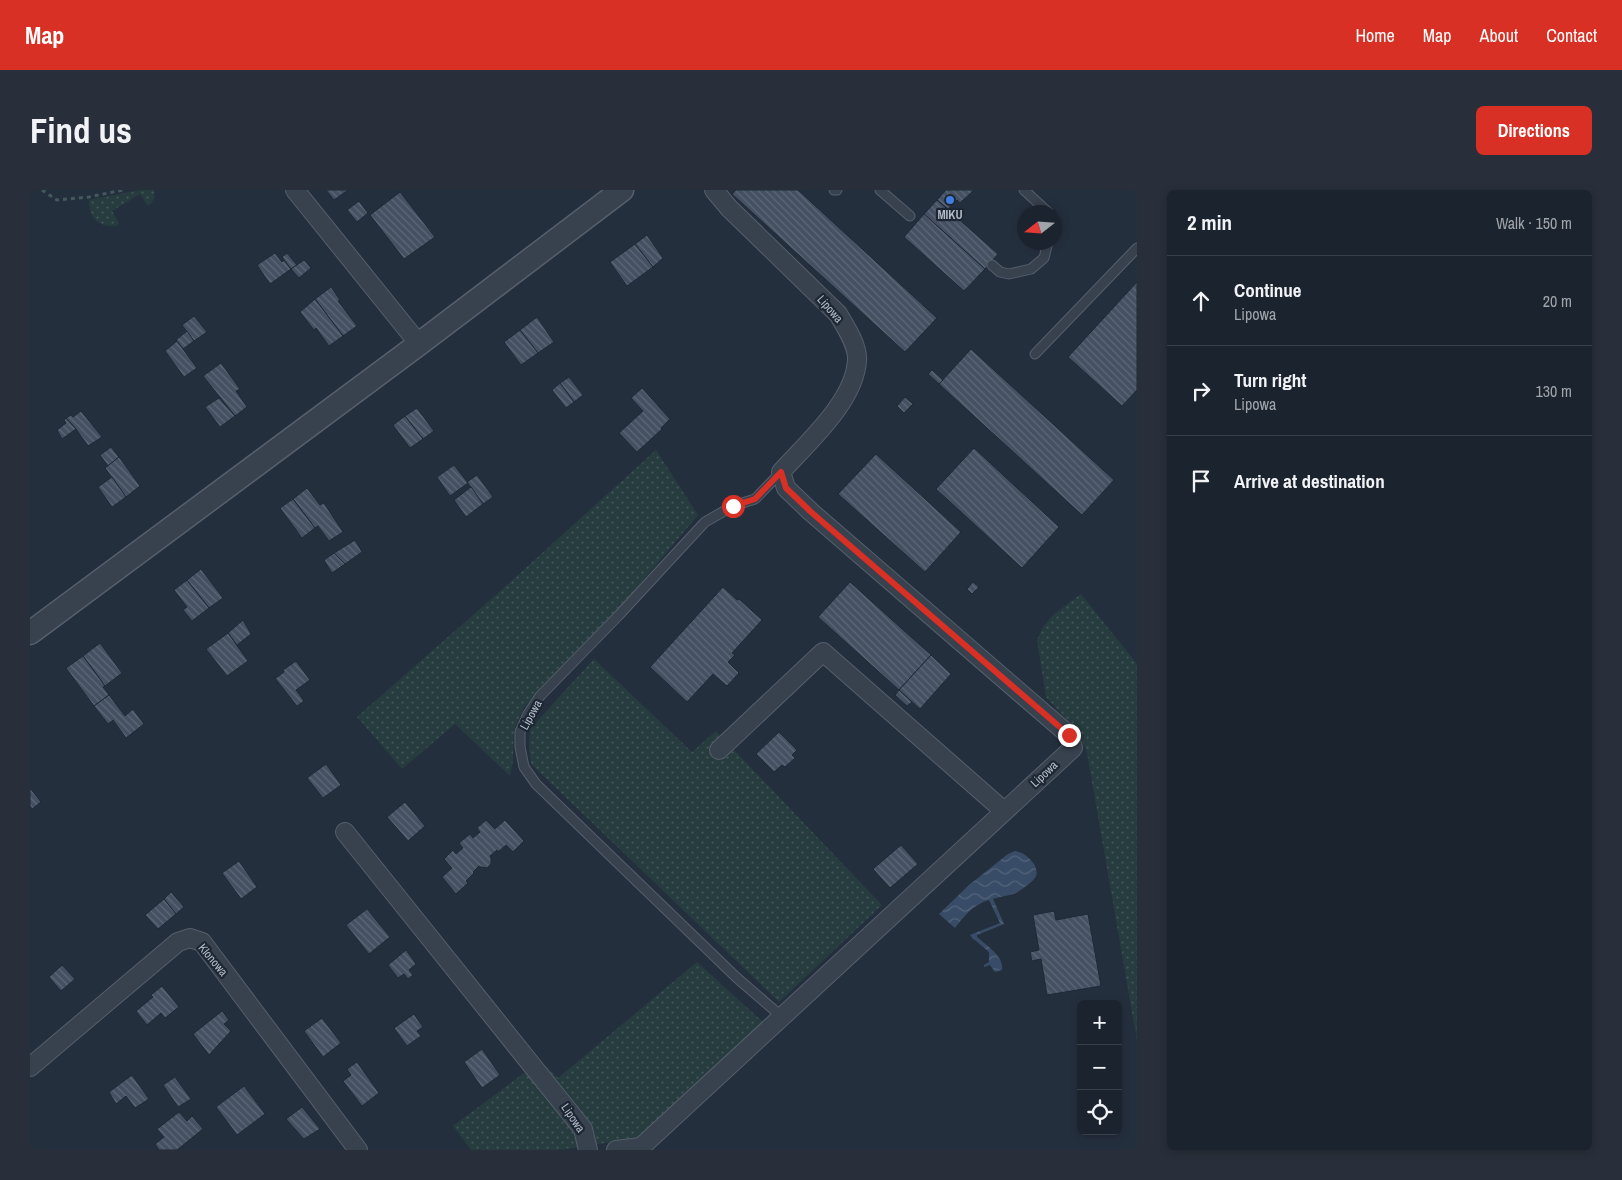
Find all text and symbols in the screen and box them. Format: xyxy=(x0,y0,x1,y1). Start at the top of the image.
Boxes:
text: Map xyxy=(25,19,64,51)
text: Home xyxy=(1355,23,1395,48)
text: Map xyxy=(1423,23,1452,48)
text: About xyxy=(1480,23,1518,48)
text: Contact xyxy=(1546,23,1597,48)
button: Directions xyxy=(1476,106,1592,155)
text: Find us xyxy=(30,107,132,154)
marker: MIKU xyxy=(944,194,956,206)
north arrow xyxy=(1017,205,1062,250)
place label: MIKU xyxy=(937,207,963,223)
text: 2 min xyxy=(1187,208,1232,237)
text: Walk · 150 m xyxy=(1496,212,1572,234)
text: Continue xyxy=(1234,277,1302,303)
icon: ahead xyxy=(1187,287,1215,315)
text: 20 m xyxy=(1543,290,1572,312)
street label: Lipowa xyxy=(814,292,847,327)
text: Lipowa xyxy=(1234,303,1276,325)
text: Turn right xyxy=(1234,367,1306,393)
icon: right xyxy=(1187,377,1215,405)
text: 130 m xyxy=(1536,380,1572,402)
text: Lipowa xyxy=(1234,393,1276,415)
icon: arrive xyxy=(1187,467,1215,495)
text: Arrive at destination xyxy=(1234,468,1385,494)
route start xyxy=(722,495,745,518)
street label: Lipowa xyxy=(516,697,546,733)
route end xyxy=(1058,724,1081,747)
street label: Lipowa xyxy=(1027,757,1061,791)
street label: Klonowa xyxy=(195,940,232,980)
map controls xyxy=(1077,1000,1122,1135)
button: + xyxy=(1077,1000,1122,1045)
button: − xyxy=(1077,1045,1122,1090)
button: locate xyxy=(1077,1090,1122,1135)
street label: Lipowa xyxy=(557,1100,589,1136)

